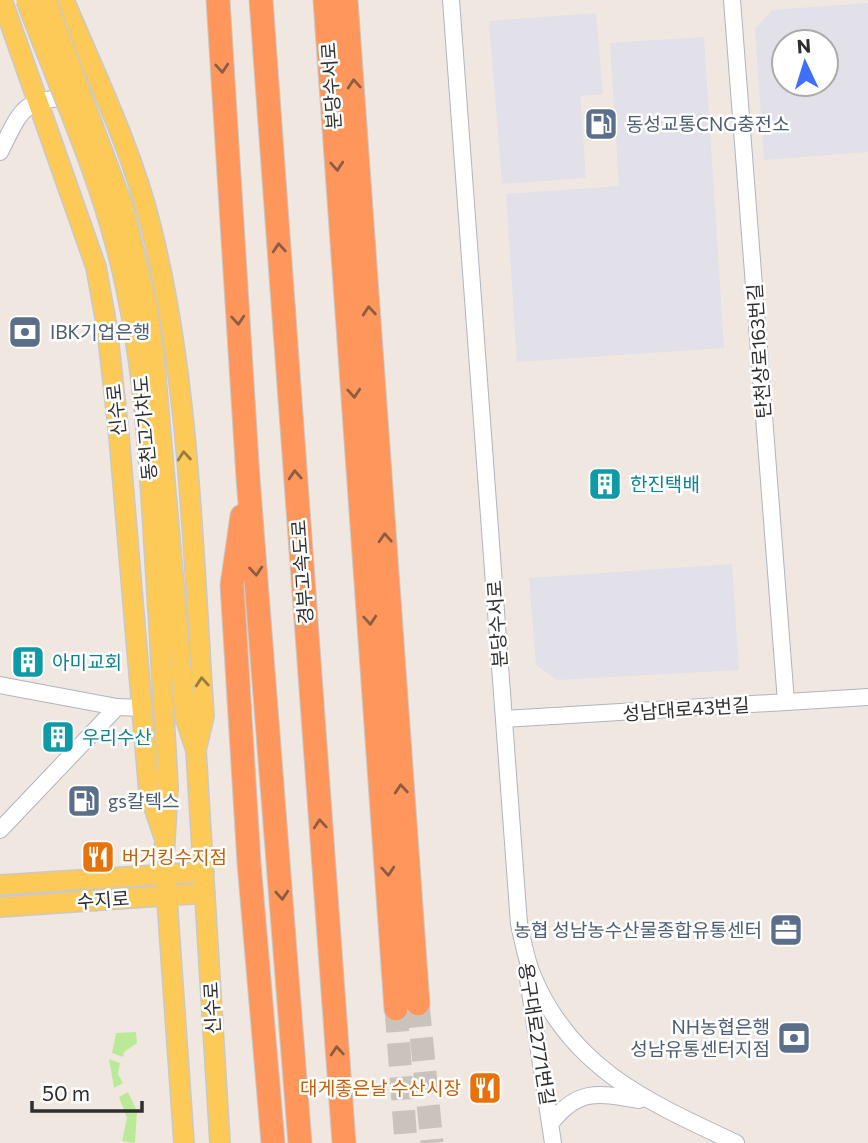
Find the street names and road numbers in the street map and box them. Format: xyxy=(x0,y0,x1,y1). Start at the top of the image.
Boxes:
street label: 분당수서로 xyxy=(316,42,345,130)
street label: 탄천상로163번길 xyxy=(742,283,775,419)
street label: 동천고가차도 xyxy=(128,375,161,481)
street label: 신수로 xyxy=(101,383,130,437)
street label: 경부고속도로 xyxy=(286,519,317,625)
street label: 분당수서로 xyxy=(482,580,511,668)
street label: 성남대로43번길 xyxy=(622,693,750,724)
street label: 수지로 xyxy=(76,886,130,913)
street label: 용구대로2771번길 xyxy=(515,961,560,1107)
street label: 신수로 xyxy=(199,981,224,1035)

